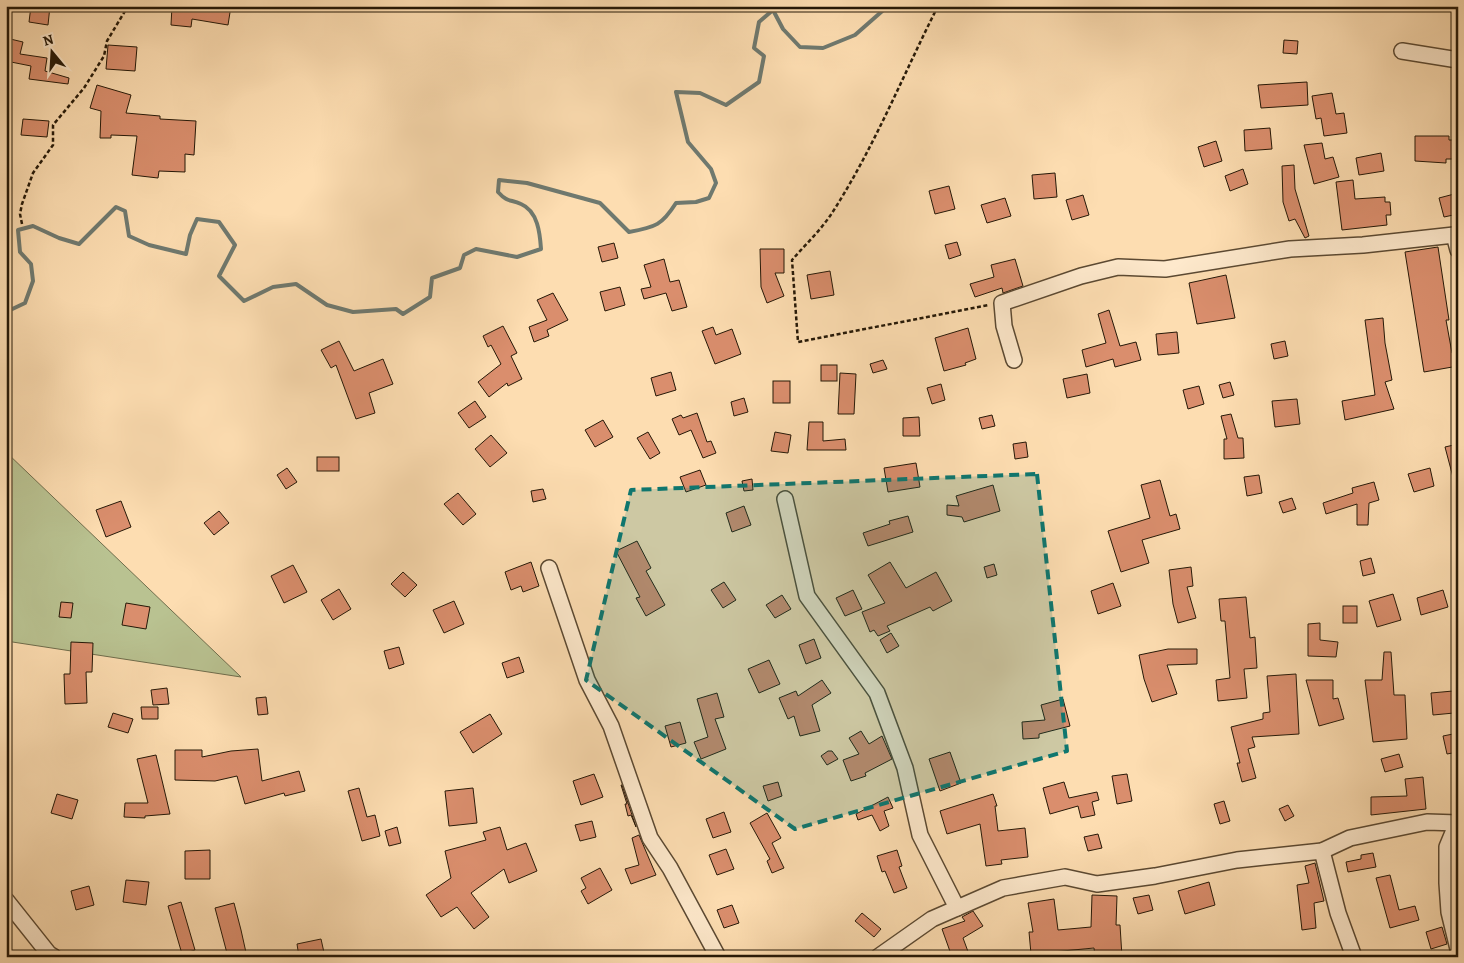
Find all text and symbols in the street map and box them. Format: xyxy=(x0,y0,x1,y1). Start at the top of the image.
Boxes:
north arrow xyxy=(28,28,78,78)
text: N xyxy=(40,30,56,51)

